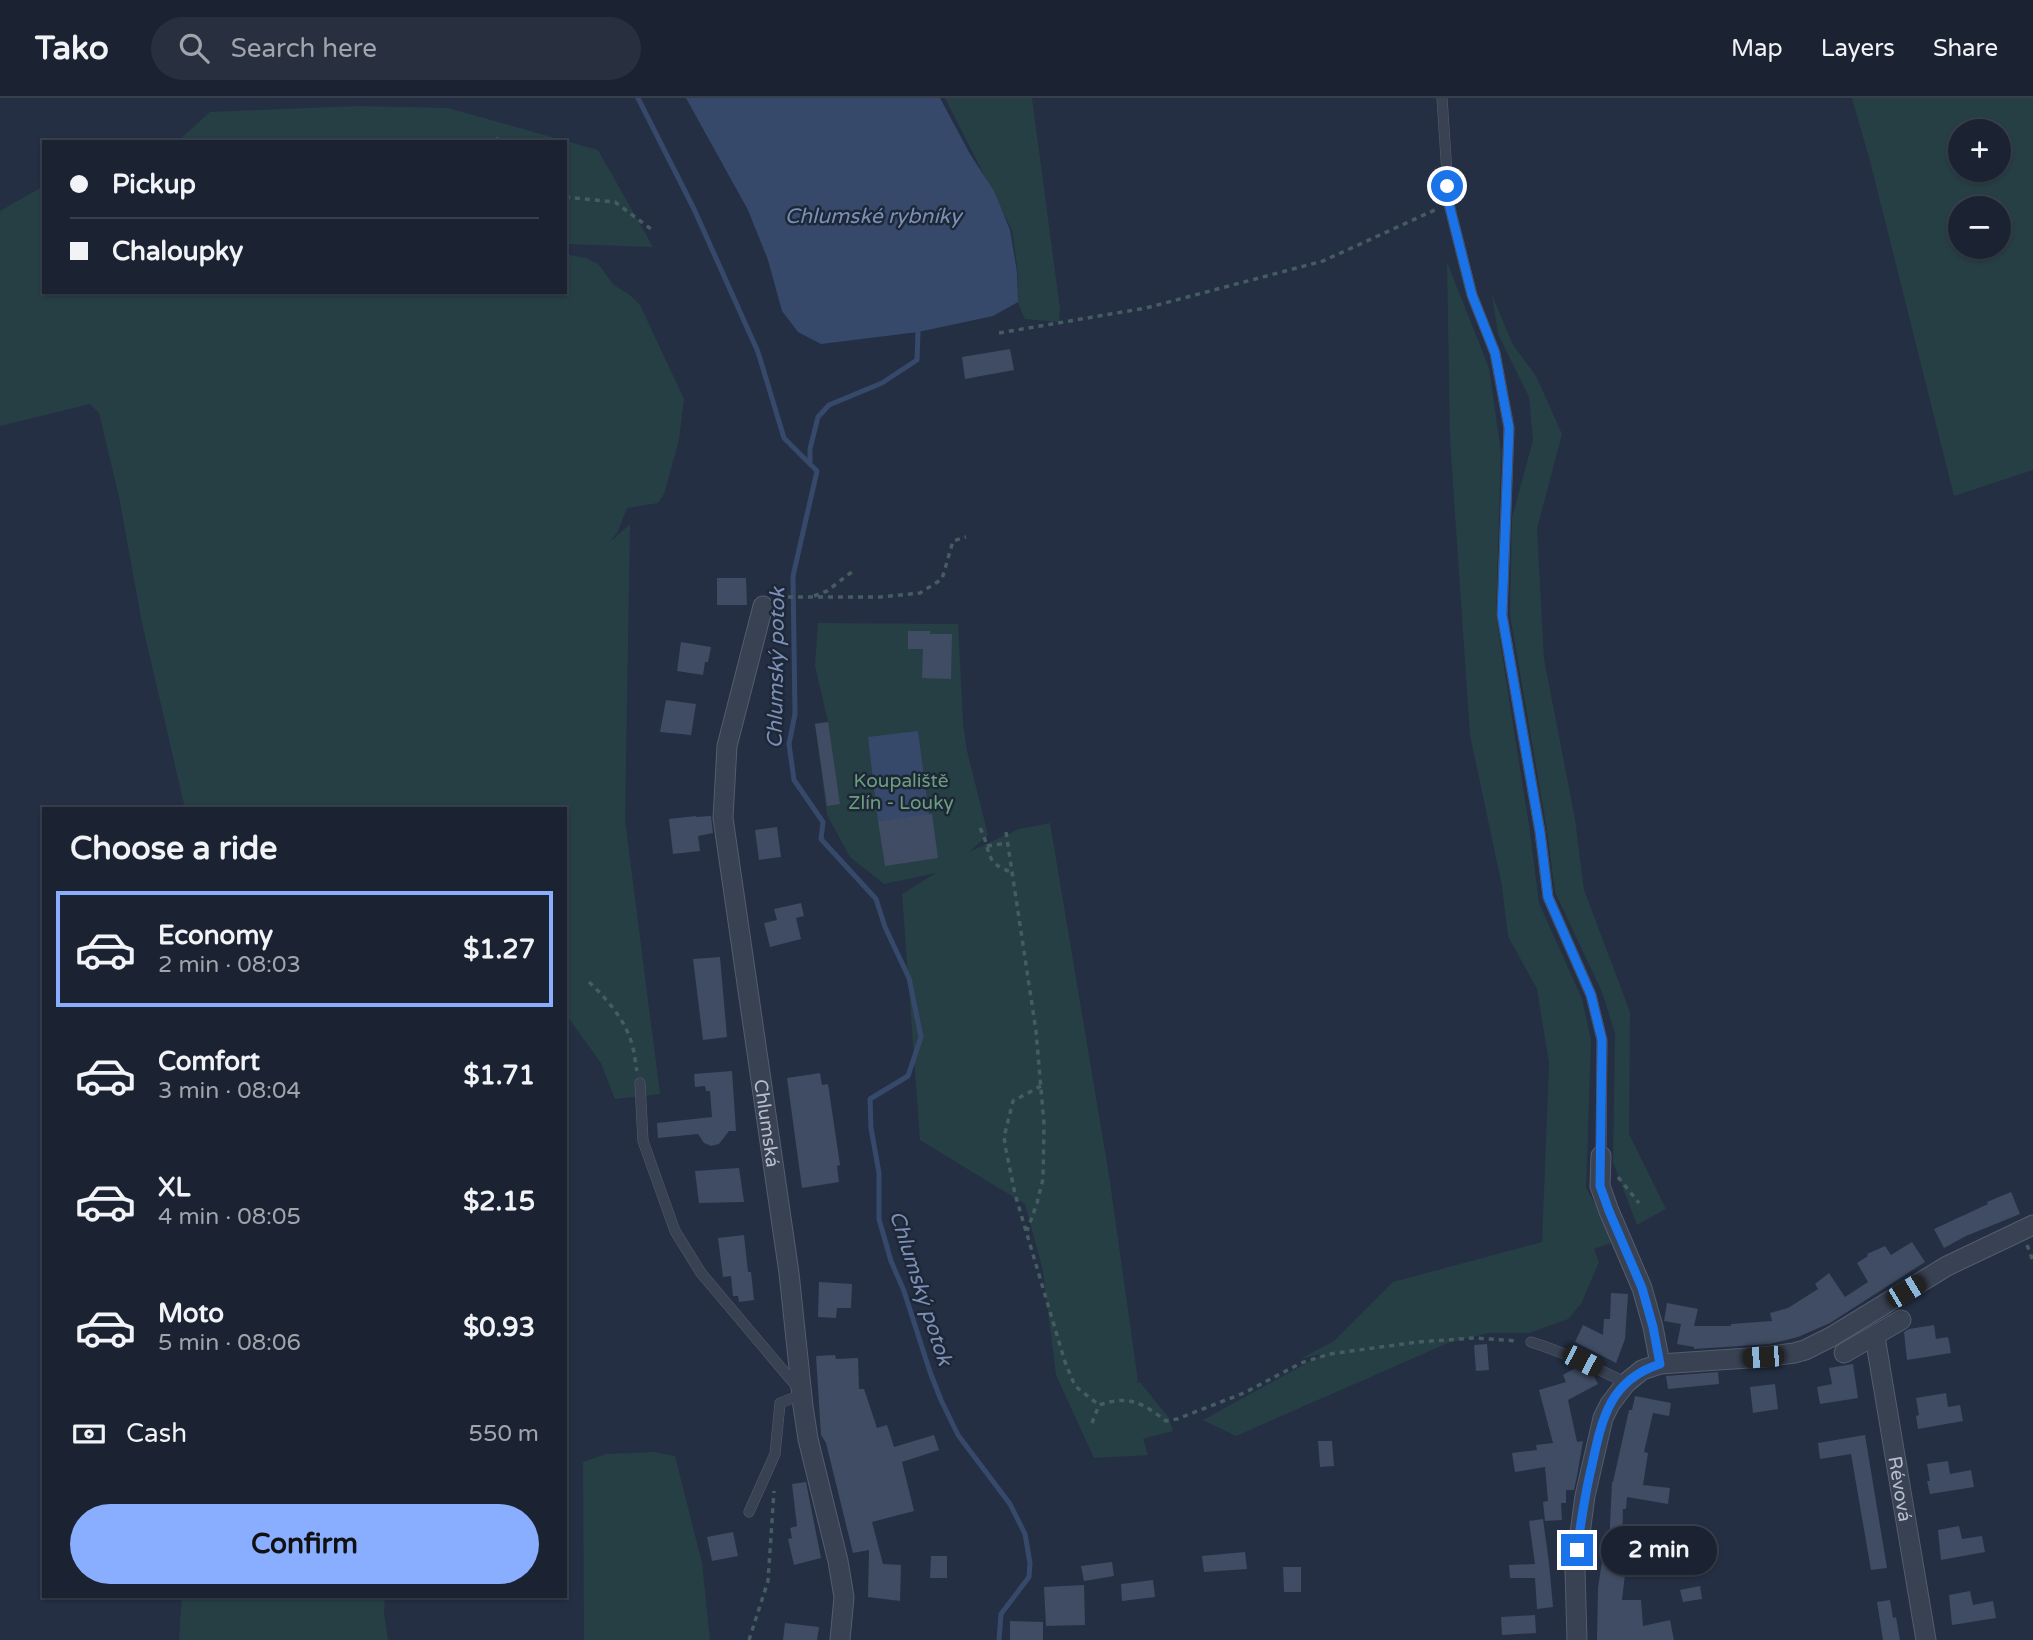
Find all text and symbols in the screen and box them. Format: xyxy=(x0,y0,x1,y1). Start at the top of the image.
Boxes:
search box xyxy=(151,17,641,80)
text: Tako xyxy=(35,29,109,68)
icon: search xyxy=(175,29,213,67)
text: Search here xyxy=(231,33,377,64)
text: Map xyxy=(1731,34,1783,63)
text: Layers xyxy=(1821,34,1895,63)
text: Share xyxy=(1933,34,1998,63)
map controls xyxy=(1948,119,2011,259)
button: + xyxy=(1948,119,2011,182)
text: Pickup xyxy=(112,169,196,200)
route start xyxy=(1431,170,1463,202)
button: − xyxy=(1948,196,2011,259)
water label: Chlumské rybníky xyxy=(785,204,964,229)
text: Chaloupky xyxy=(112,236,243,267)
water label: Chlumský potok xyxy=(763,586,790,749)
park label: Koupaliště Zlín - Louky xyxy=(848,770,954,814)
text: Choose a ride xyxy=(70,830,277,868)
icon: car xyxy=(74,918,137,981)
text: Economy xyxy=(158,920,273,951)
text: $1.27 xyxy=(463,934,535,965)
text: 2 min · 08:03 xyxy=(158,951,301,979)
icon: car xyxy=(74,1044,137,1107)
text: Comfort xyxy=(158,1046,260,1077)
text: $1.71 xyxy=(463,1060,535,1091)
text: 3 min · 08:04 xyxy=(158,1077,301,1105)
street label: Chlumská xyxy=(749,1078,784,1169)
icon: car xyxy=(74,1170,137,1233)
text: XL xyxy=(158,1172,190,1203)
text: $2.15 xyxy=(463,1186,535,1217)
text: 4 min · 08:05 xyxy=(158,1203,301,1231)
water label: Chlumský potok xyxy=(884,1208,958,1370)
car xyxy=(1883,1271,1930,1311)
icon: car xyxy=(74,1296,137,1359)
text: Moto xyxy=(158,1298,224,1329)
text: $0.93 xyxy=(463,1312,535,1343)
text: 5 min · 08:06 xyxy=(158,1329,301,1357)
car xyxy=(1559,1342,1606,1380)
car xyxy=(1742,1345,1785,1369)
icon: cash xyxy=(70,1415,108,1453)
text: Cash xyxy=(126,1418,187,1449)
text: 550 m xyxy=(469,1420,539,1448)
street label: Révová xyxy=(1883,1455,1916,1524)
button: Confirm xyxy=(70,1504,539,1584)
callout: 2 min xyxy=(1602,1526,1717,1574)
route end xyxy=(1561,1534,1593,1566)
text: 2 min xyxy=(1628,1536,1690,1564)

